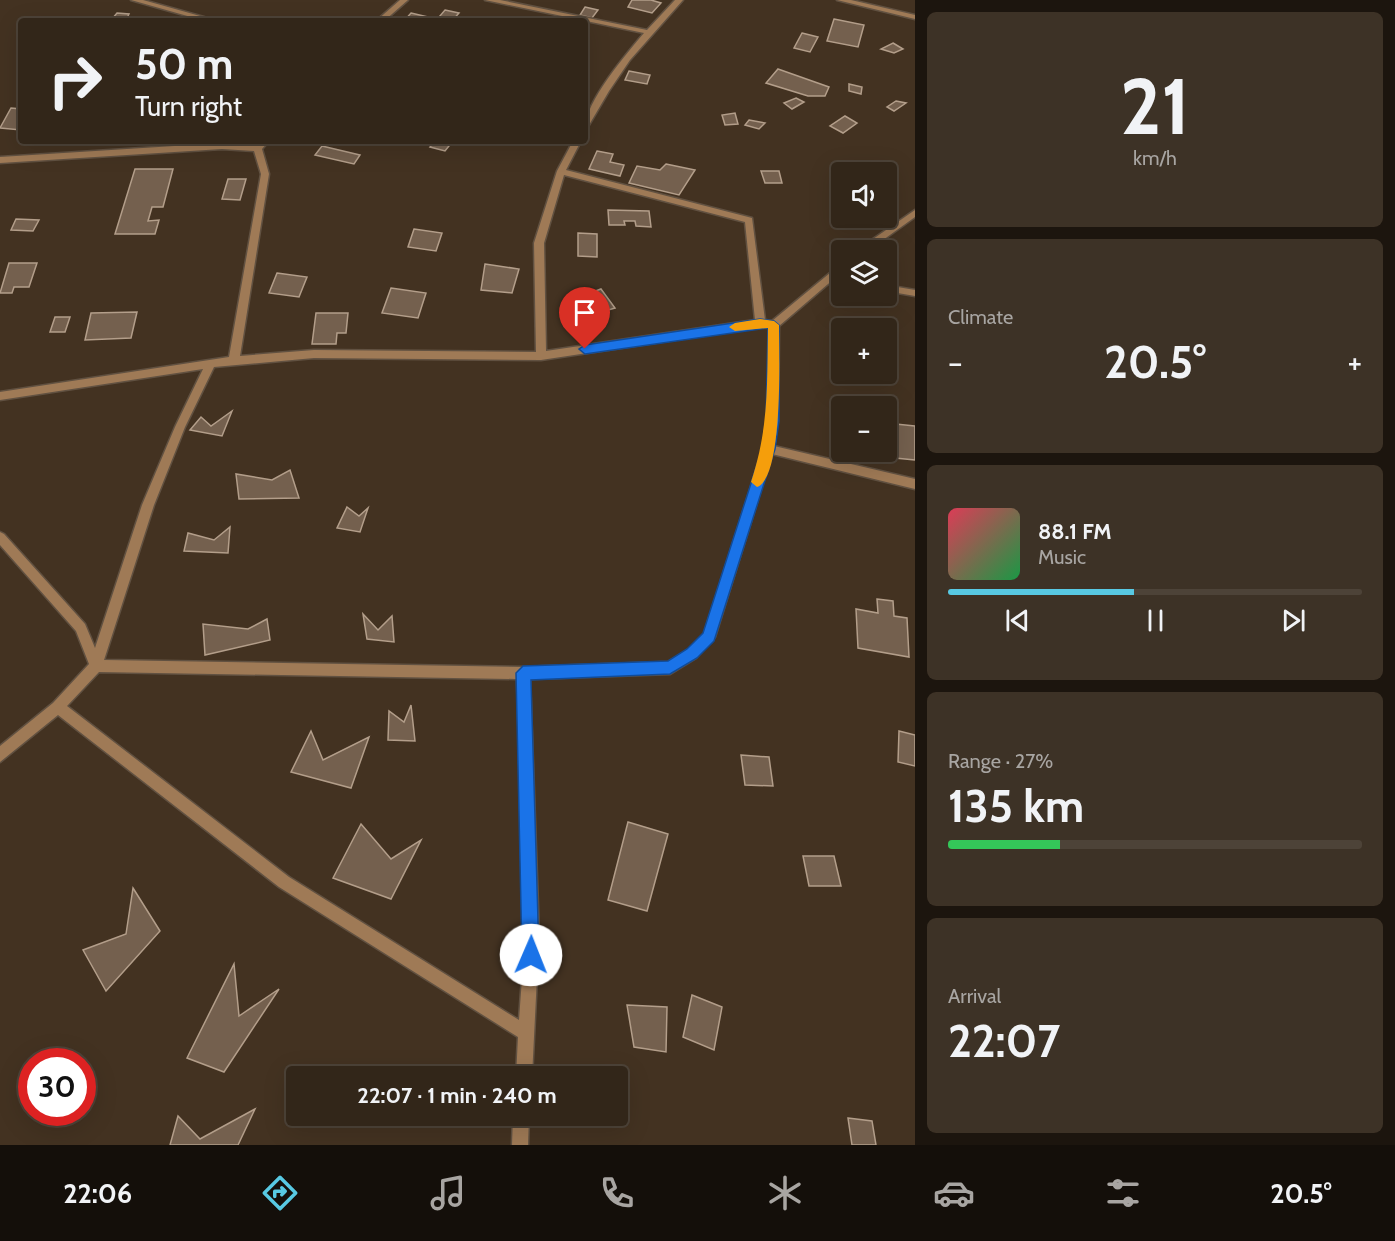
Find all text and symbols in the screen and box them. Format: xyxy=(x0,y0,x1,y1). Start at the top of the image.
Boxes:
text: 50 m xyxy=(135,38,233,90)
icon: right xyxy=(36,42,114,120)
text: 21 xyxy=(1120,59,1190,154)
text: Turn right xyxy=(135,90,242,123)
text: km/h xyxy=(1133,146,1177,170)
map controls xyxy=(831,162,897,462)
button: sound xyxy=(831,162,897,228)
button: layers xyxy=(831,240,897,306)
pin xyxy=(559,287,610,349)
icon: arrive xyxy=(568,296,601,329)
text: Climate xyxy=(948,305,1013,329)
button: + xyxy=(831,318,897,384)
text: 20.5° xyxy=(1104,335,1206,389)
text: − xyxy=(948,342,963,382)
text: + xyxy=(1347,342,1362,382)
button: − xyxy=(831,396,897,462)
text: 88.1 FM xyxy=(1038,518,1112,545)
text: Music xyxy=(1038,545,1086,569)
icon: previous xyxy=(1001,604,1034,637)
icon: pause xyxy=(1139,604,1172,637)
icon: next xyxy=(1277,604,1310,637)
text: Range · 27% xyxy=(948,749,1053,773)
text: 135 km xyxy=(948,779,1084,833)
position arrow xyxy=(499,923,563,987)
text: Arrival xyxy=(948,984,1001,1008)
text: 22:07 xyxy=(948,1014,1060,1068)
speed limit sign: 30 xyxy=(18,1048,96,1126)
text: 22:07 · 1 min · 240 m xyxy=(357,1082,557,1109)
icon: directions xyxy=(259,1172,301,1214)
icon: music xyxy=(427,1172,469,1214)
icon: phone xyxy=(596,1172,638,1214)
icon: climate xyxy=(764,1172,806,1214)
icon: car xyxy=(933,1172,975,1214)
icon: filters xyxy=(1102,1172,1144,1214)
text: 22:06 xyxy=(63,1177,132,1210)
text: 20.5° xyxy=(1270,1177,1332,1210)

